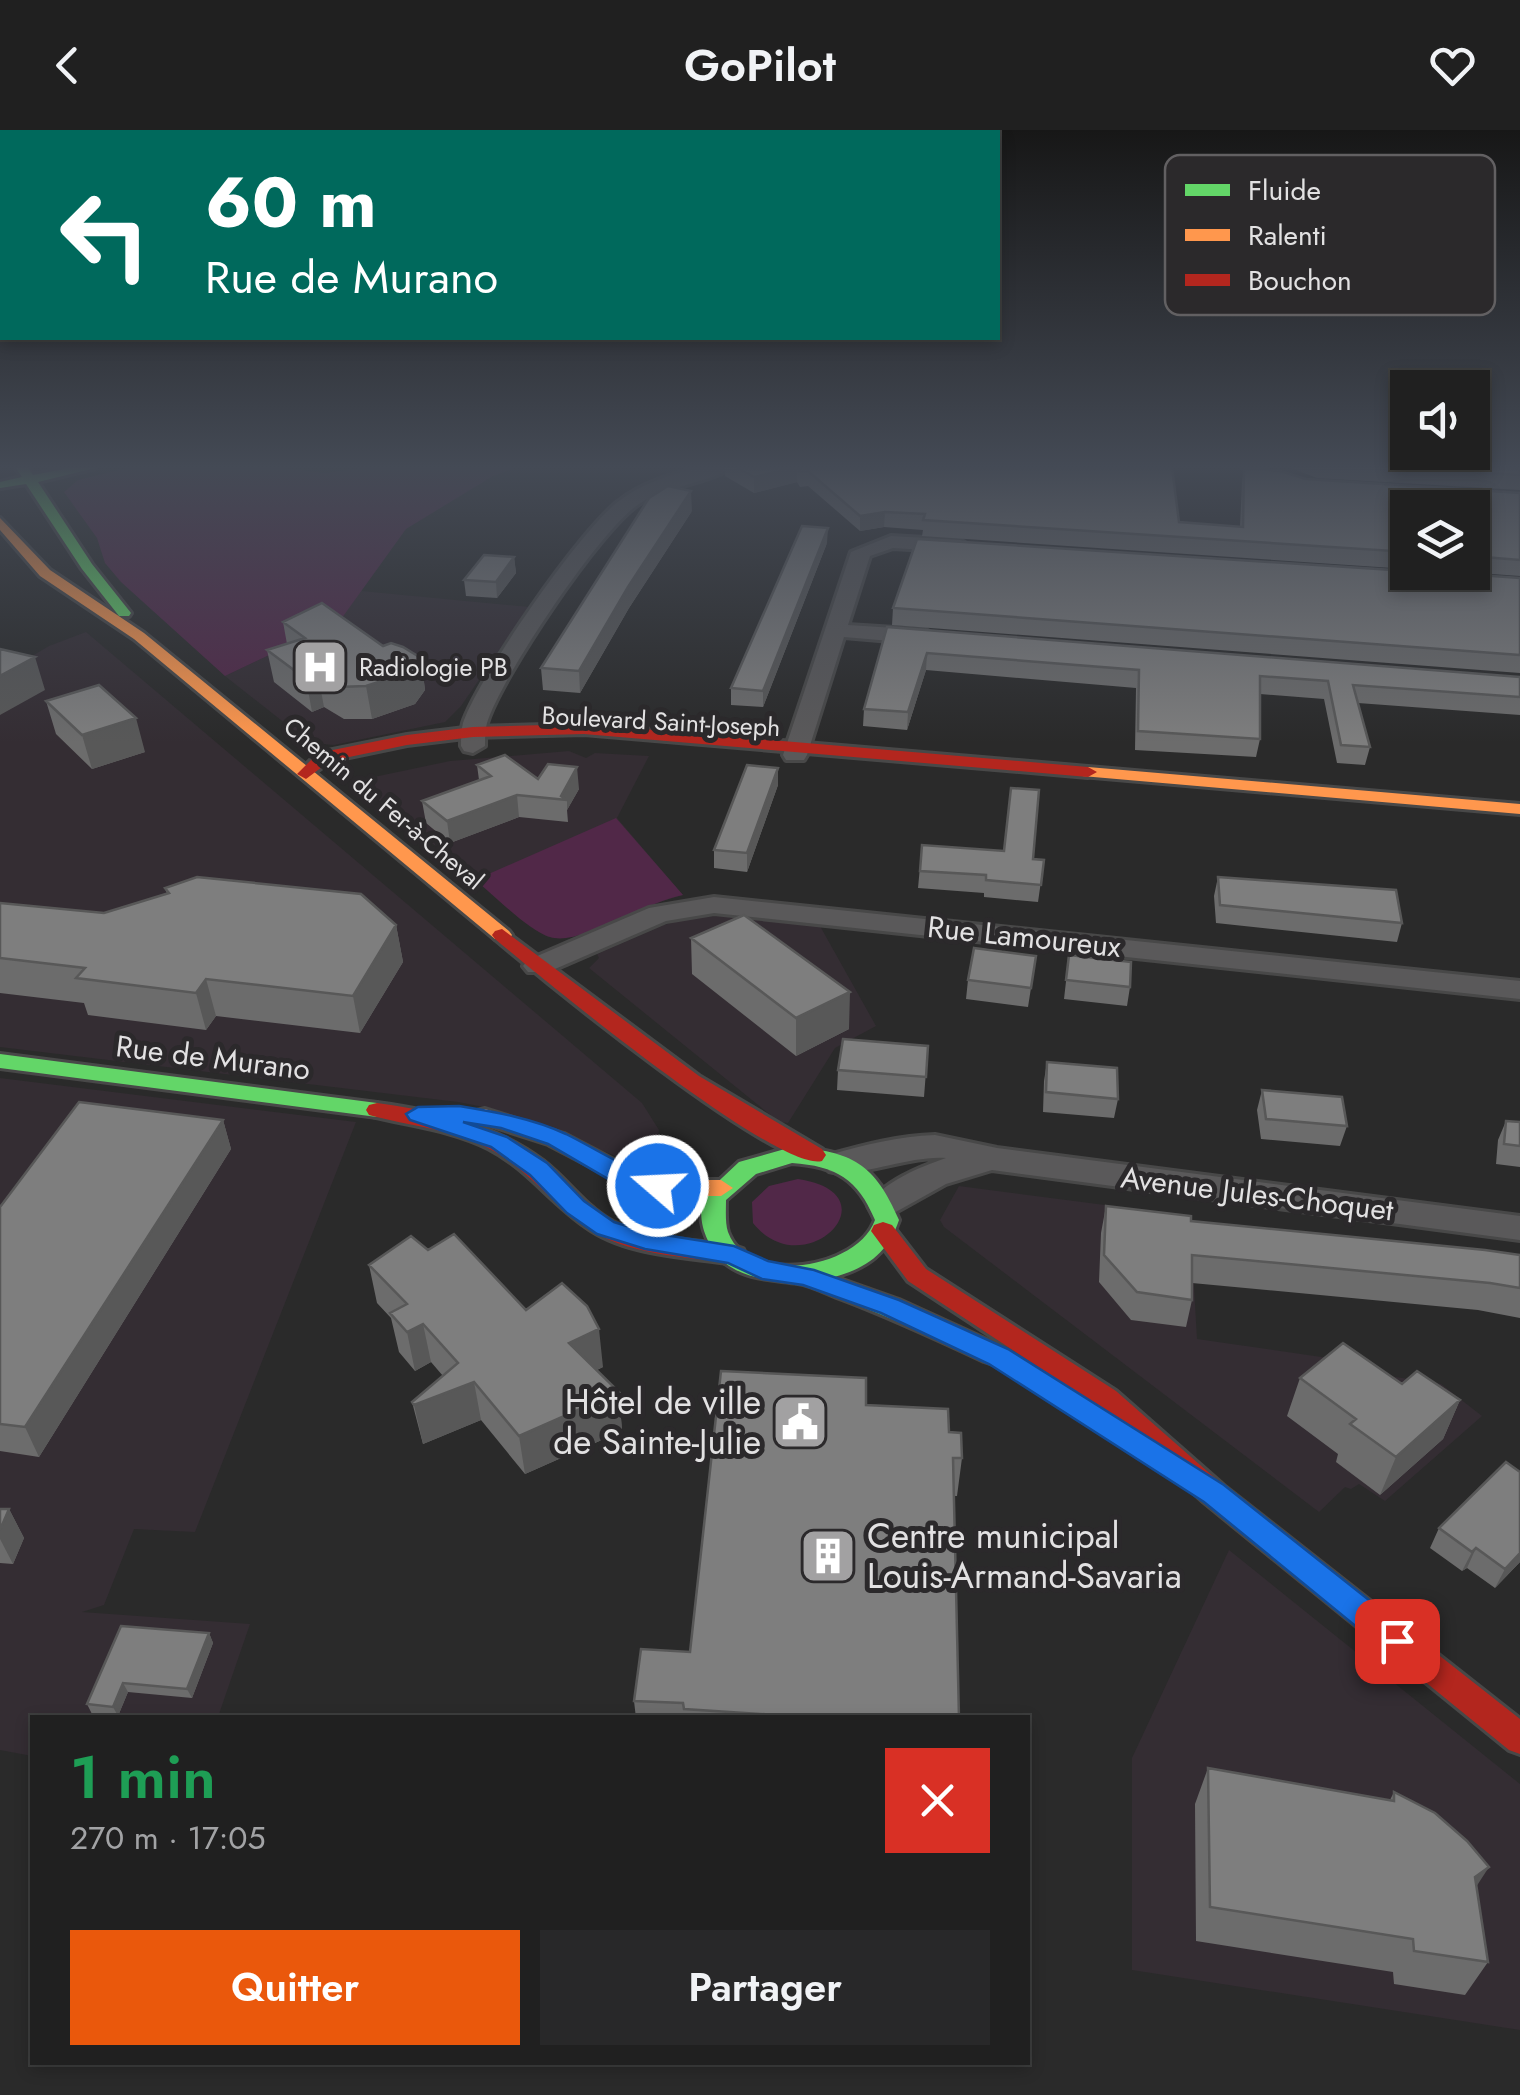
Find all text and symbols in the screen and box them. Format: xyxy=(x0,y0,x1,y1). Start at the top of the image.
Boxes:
text: GoPilot xyxy=(684,33,836,98)
icon: back xyxy=(40,38,95,93)
icon: heart xyxy=(1425,38,1480,93)
text: 60 m xyxy=(205,152,377,253)
legend xyxy=(1165,155,1495,315)
icon: left xyxy=(40,170,170,300)
text: Fluide xyxy=(1248,170,1321,211)
text: Ralenti xyxy=(1248,215,1327,256)
text: Rue de Murano xyxy=(205,245,498,310)
text: Bouchon xyxy=(1248,260,1352,301)
map controls xyxy=(1390,370,1490,590)
button: sound xyxy=(1390,370,1490,470)
button: layers xyxy=(1390,490,1490,590)
hospital icon: Radiologie PB xyxy=(290,637,350,697)
place label: Radiologie PB xyxy=(359,649,508,685)
street label: Boulevard Saint-Joseph xyxy=(541,697,781,745)
street label: Chemin du Fer-à-Cheval xyxy=(276,708,492,898)
street label: Rue Lamoureux xyxy=(925,905,1123,968)
street label: Rue de Murano xyxy=(113,1024,313,1091)
position arrow xyxy=(606,1134,710,1238)
street label: Avenue Jules-Choquet xyxy=(1118,1155,1397,1232)
place label: Hôtel de ville de Sainte-Julie xyxy=(553,1377,761,1467)
public building icon: Hôtel de ville de Sainte-Julie xyxy=(770,1392,830,1452)
place label: Centre municipal Louis-Armand-Savaria xyxy=(867,1511,1182,1601)
building icon: Centre municipal Louis-Armand-Savaria xyxy=(798,1526,858,1586)
pin xyxy=(1355,1599,1440,1684)
icon: arrive xyxy=(1370,1614,1425,1669)
text: 1 min xyxy=(70,1734,216,1821)
button: close xyxy=(885,1748,990,1853)
text: 270 m · 17:05 xyxy=(70,1815,266,1861)
button: Quitter xyxy=(70,1930,520,2045)
button: Partager xyxy=(540,1930,990,2045)

